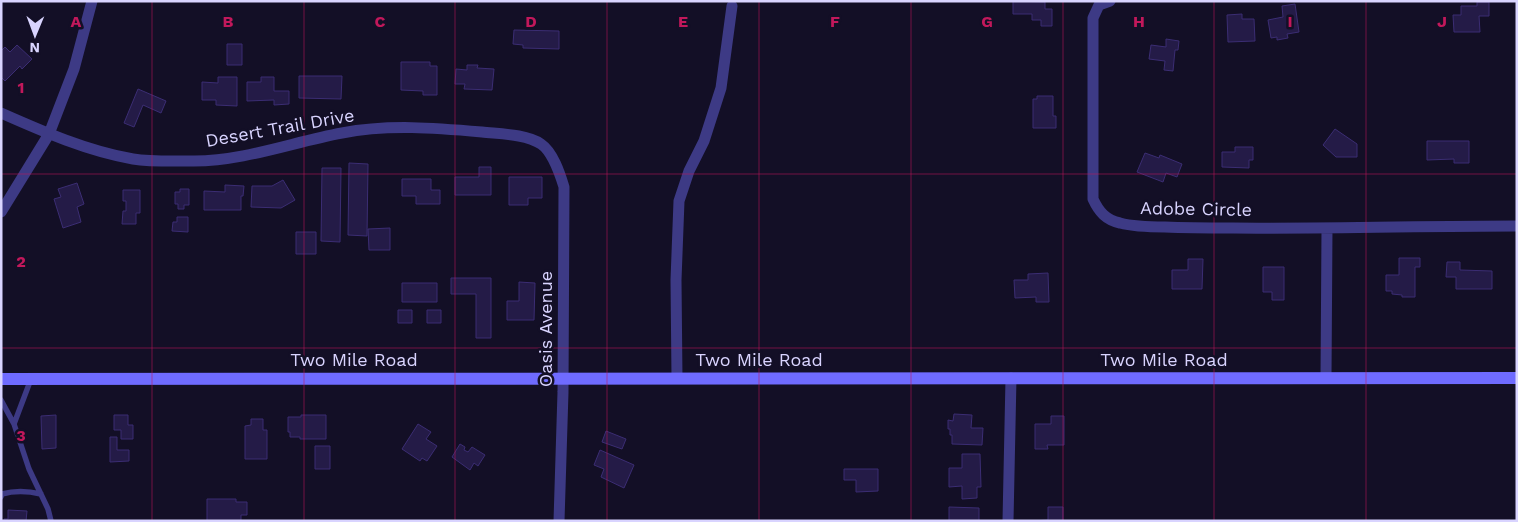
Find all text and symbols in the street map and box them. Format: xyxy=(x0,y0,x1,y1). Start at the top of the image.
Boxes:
north arrow xyxy=(10,10,60,60)
text: A xyxy=(71,12,82,31)
text: B xyxy=(223,12,234,31)
text: C xyxy=(375,12,386,31)
text: D xyxy=(525,12,537,31)
text: E xyxy=(678,12,688,31)
text: F xyxy=(830,12,840,31)
text: G xyxy=(981,12,993,31)
text: H xyxy=(1133,12,1145,31)
text: I xyxy=(1287,12,1293,31)
text: J xyxy=(1437,12,1447,31)
text: N xyxy=(29,40,40,56)
text: 1 xyxy=(18,78,24,97)
street label: Desert Trail Drive xyxy=(204,104,356,151)
street label: Adobe Circle xyxy=(1140,197,1252,220)
text: 2 xyxy=(16,252,26,271)
street label: Oasis Avenue xyxy=(535,271,556,387)
street label: Two Mile Road xyxy=(290,349,418,370)
street label: Two Mile Road xyxy=(695,349,823,370)
street label: Two Mile Road xyxy=(1100,349,1228,370)
text: 3 xyxy=(16,426,26,445)

